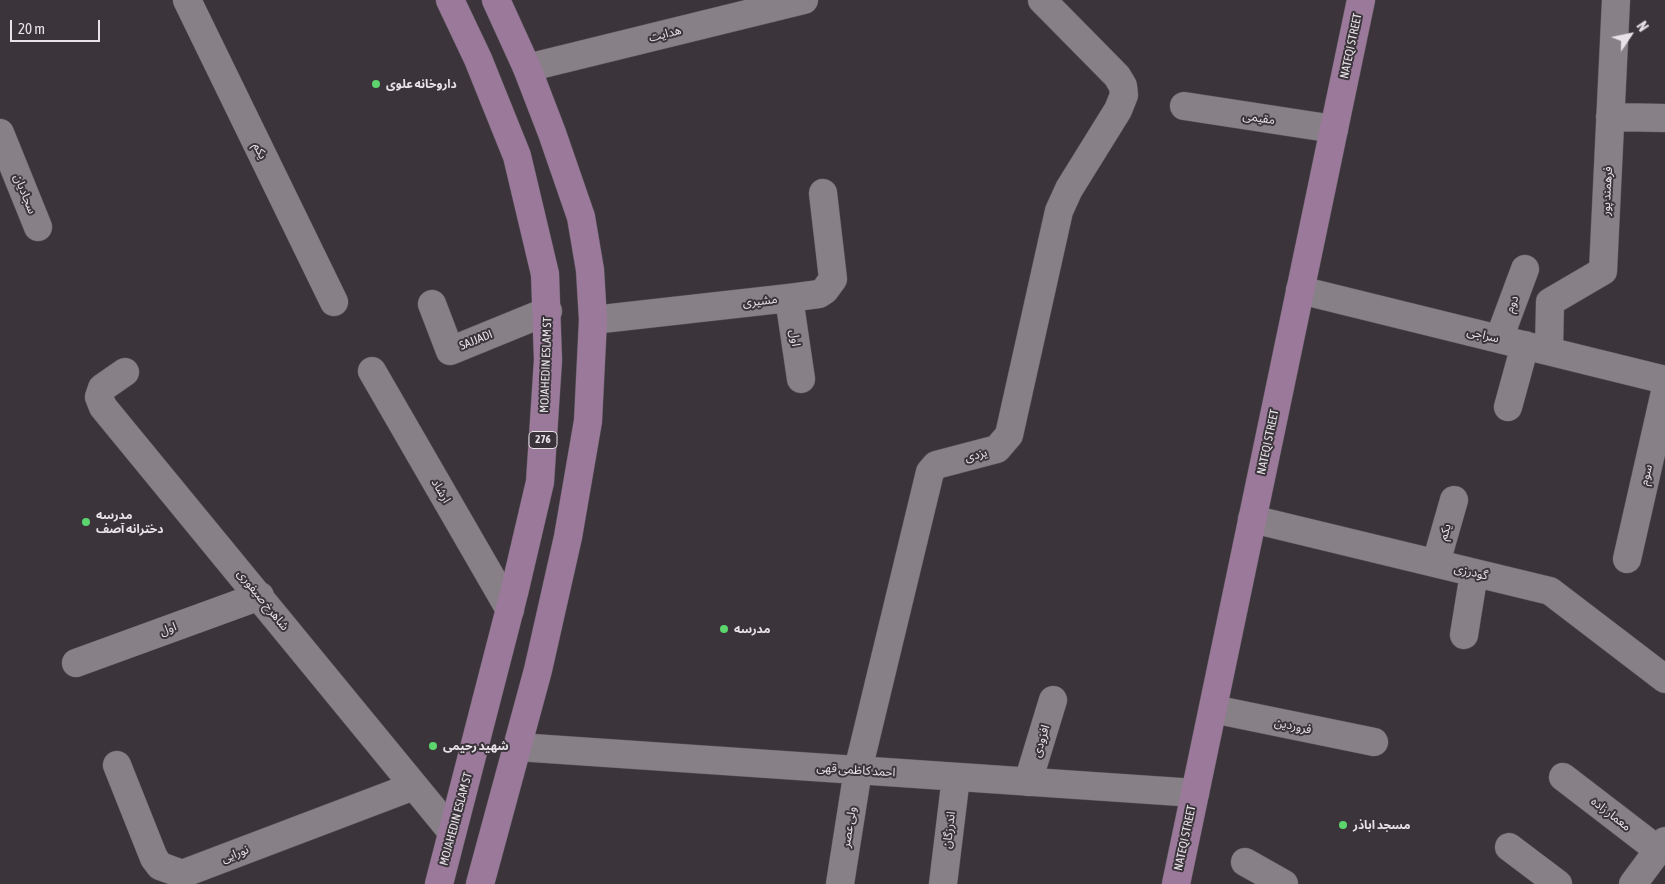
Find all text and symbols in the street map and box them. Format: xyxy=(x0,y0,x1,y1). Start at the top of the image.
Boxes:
scale bar xyxy=(12,10,102,42)
north arrow xyxy=(1605,10,1655,60)
street label: NATEQI STREET xyxy=(1337,12,1365,80)
text: N xyxy=(1633,19,1651,35)
text: 20 m xyxy=(18,20,45,37)
street label: هدایت xyxy=(647,23,683,45)
place label: داروخانه علوی xyxy=(386,77,457,91)
marker: داروخانه علوی xyxy=(370,78,382,90)
street label: مقیمی xyxy=(1242,108,1276,128)
street label: یکم xyxy=(250,140,270,162)
street label: فرهمند پور xyxy=(1599,166,1615,216)
street label: سجادیان xyxy=(11,172,39,216)
street label: مشیری xyxy=(742,292,778,310)
street label: دوم xyxy=(1502,294,1522,314)
street label: MOJAHEDIN ESLAM ST xyxy=(537,317,555,413)
street label: سراجی xyxy=(1465,324,1501,346)
street label: SAJJADI xyxy=(457,327,495,353)
street label: اول xyxy=(787,329,803,347)
street label: NATEQI STREET xyxy=(1254,408,1282,476)
road number: 276 xyxy=(529,432,557,448)
street label: یزدی xyxy=(963,445,989,465)
street label: سوم xyxy=(1637,463,1655,487)
street label: ارشاد xyxy=(428,476,454,506)
place label: مدرسه دخترانه آصف xyxy=(96,508,163,536)
marker: مدرسه دخترانه آصف xyxy=(80,516,92,528)
street label: یکم xyxy=(1436,522,1454,542)
street label: گودرزی xyxy=(1453,561,1489,583)
street label: شاهرخ صیفوری xyxy=(234,567,292,633)
street label: اول xyxy=(158,619,178,639)
place label: مدرسه xyxy=(734,622,770,636)
marker: مدرسه xyxy=(718,623,730,635)
street label: فروردین xyxy=(1273,715,1313,737)
street label: افزودی xyxy=(1029,723,1053,759)
place label: شهید رحیمی xyxy=(443,739,509,753)
marker: شهید رحیمی xyxy=(427,740,439,752)
street label: احمد کاظمی قهی xyxy=(816,760,896,780)
street label: MOJAHEDIN ESLAM ST xyxy=(437,771,475,867)
street label: معمار زاده xyxy=(1588,794,1634,834)
street label: NATEQI STREET xyxy=(1171,804,1199,872)
street label: ولی عصر xyxy=(839,806,859,848)
street label: اندرزگان xyxy=(940,811,958,849)
place label: مسجد اباذر xyxy=(1353,818,1411,832)
marker: مسجد اباذر xyxy=(1337,819,1349,831)
street label: نورایی xyxy=(219,842,251,866)

